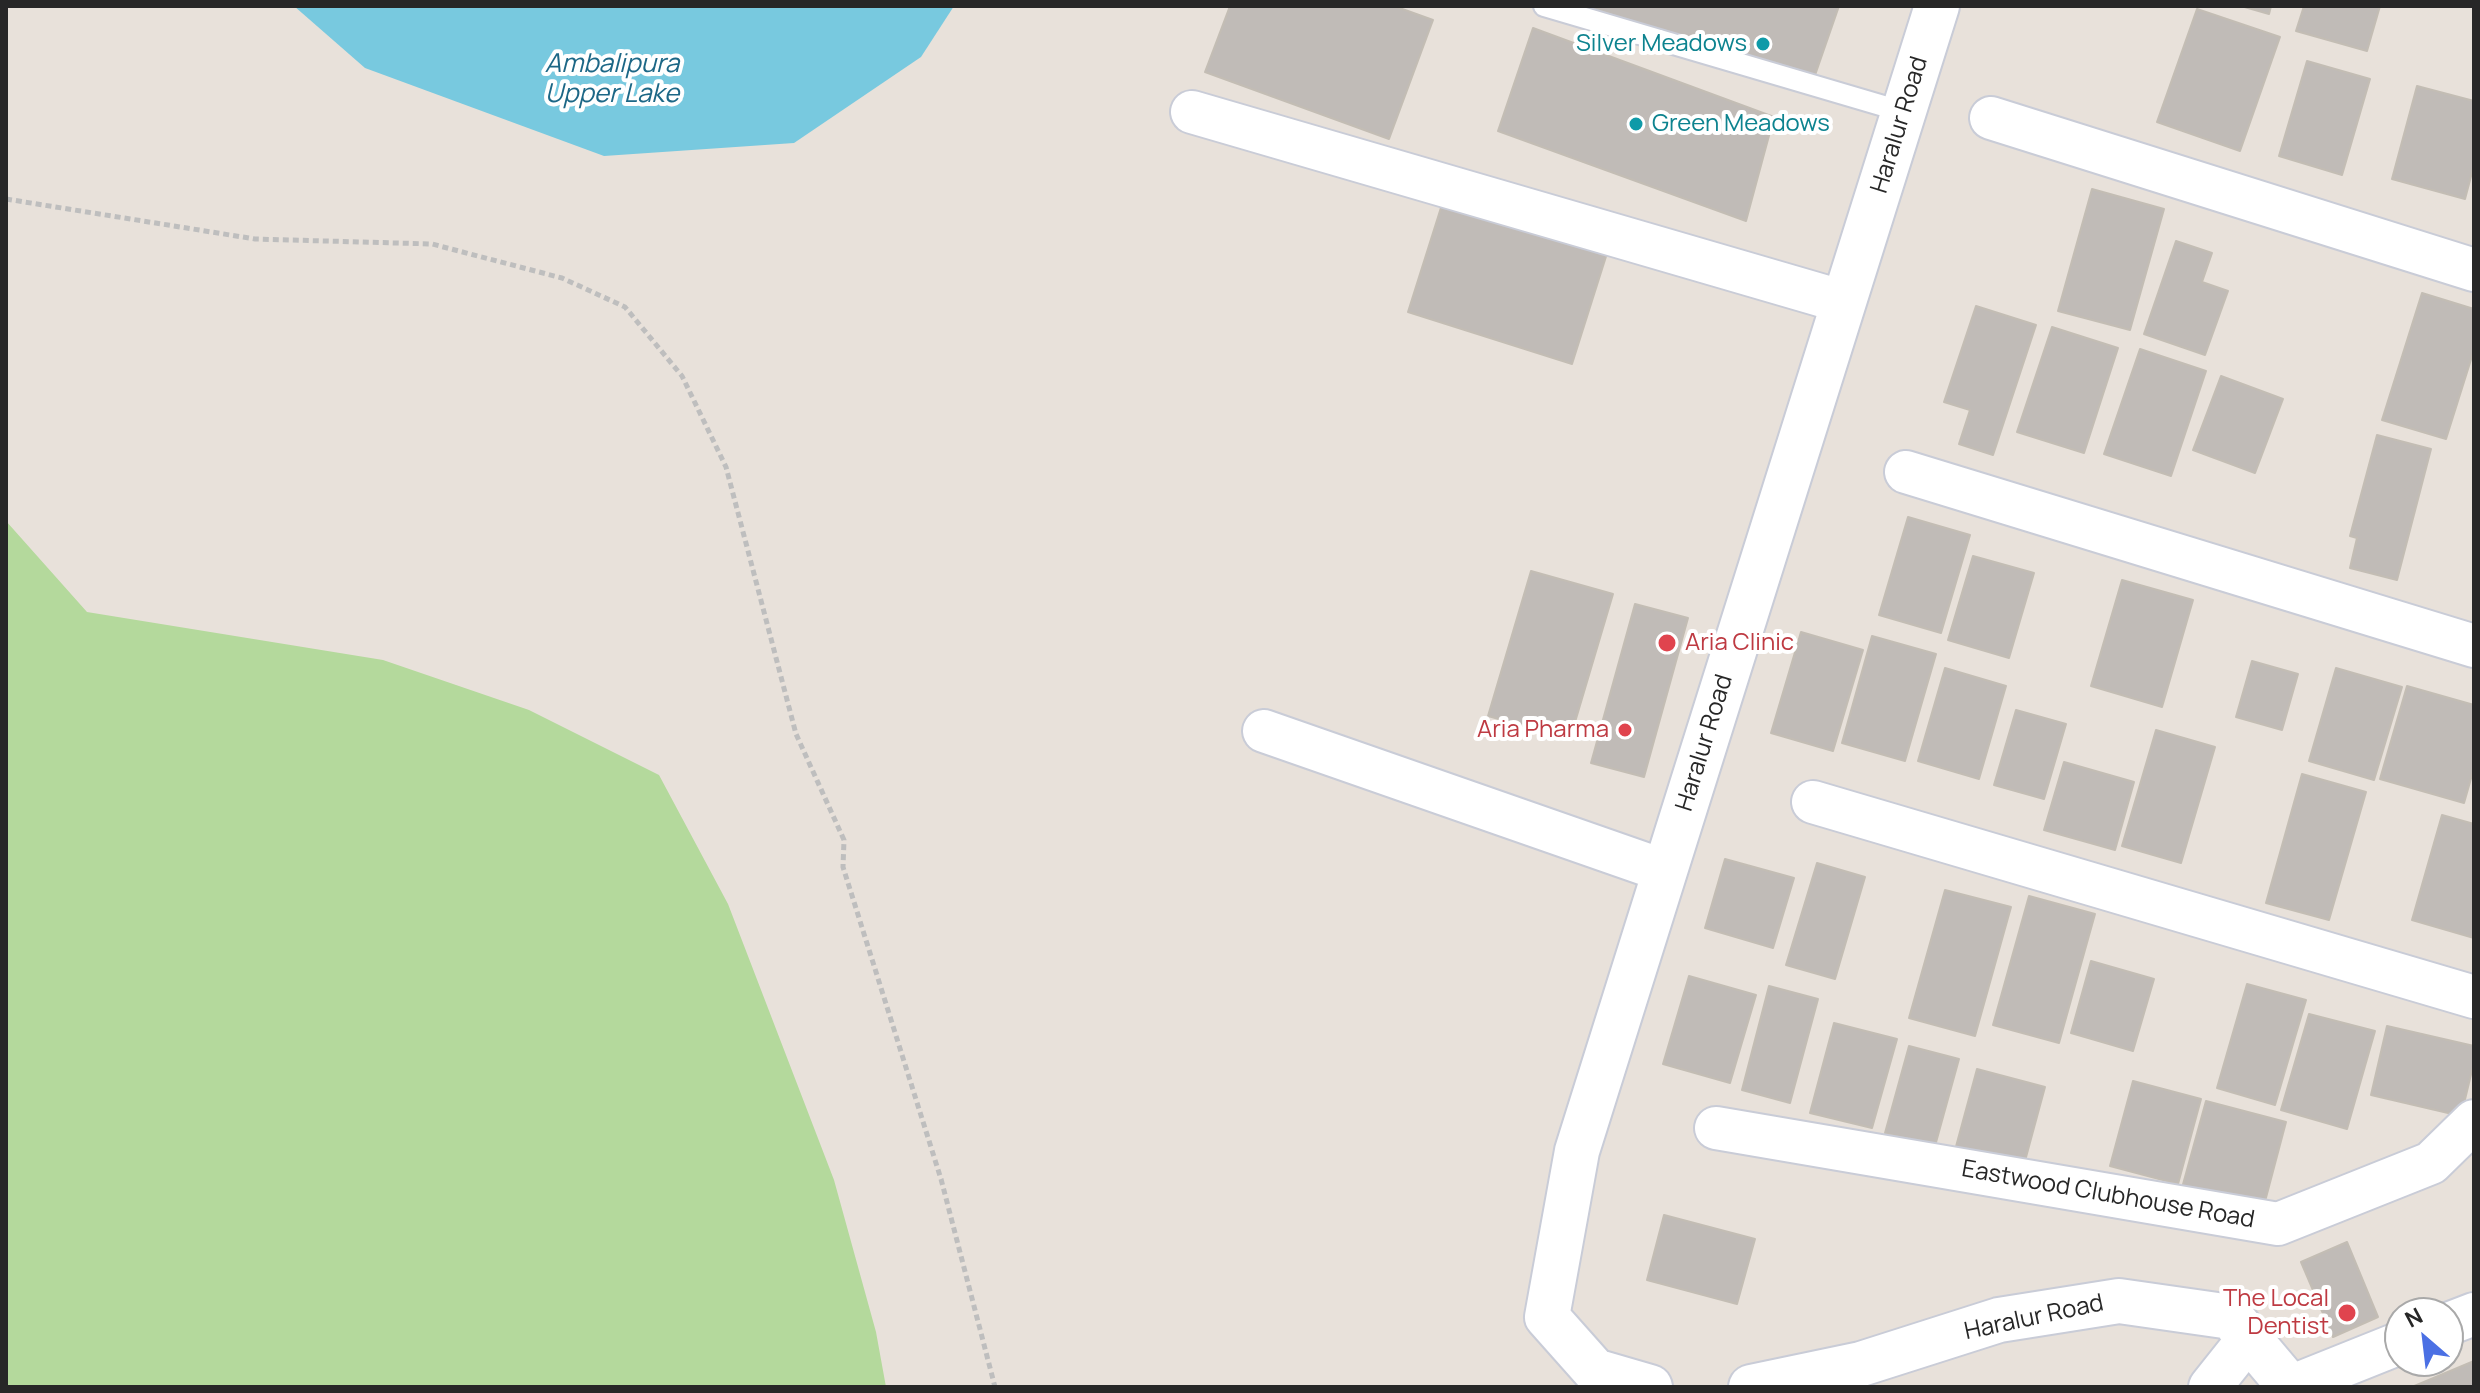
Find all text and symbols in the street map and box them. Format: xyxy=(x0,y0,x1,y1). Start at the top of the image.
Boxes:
place label: Silver Meadows xyxy=(1576,30,1747,58)
marker: Silver Meadows xyxy=(1754,35,1772,53)
water label: Ambalipura Upper Lake xyxy=(545,49,679,110)
street label: Haralur Road xyxy=(1866,53,1934,197)
place label: Green Meadows xyxy=(1652,110,1830,138)
marker: Green Meadows xyxy=(1627,115,1645,133)
place label: Aria Clinic xyxy=(1685,629,1794,657)
marker: Aria Clinic xyxy=(1656,632,1678,654)
street label: Haralur Road xyxy=(1671,671,1739,815)
place label: Aria Pharma xyxy=(1477,716,1609,744)
marker: Aria Pharma xyxy=(1616,721,1634,739)
street label: Eastwood Clubhouse Road xyxy=(1959,1155,2257,1235)
place label: The Local Dentist xyxy=(2223,1285,2329,1341)
street label: Haralur Road xyxy=(1962,1289,2106,1347)
north arrow xyxy=(2384,1297,2464,1377)
text: N xyxy=(2400,1301,2428,1335)
marker: The Local Dentist xyxy=(2336,1302,2358,1324)

